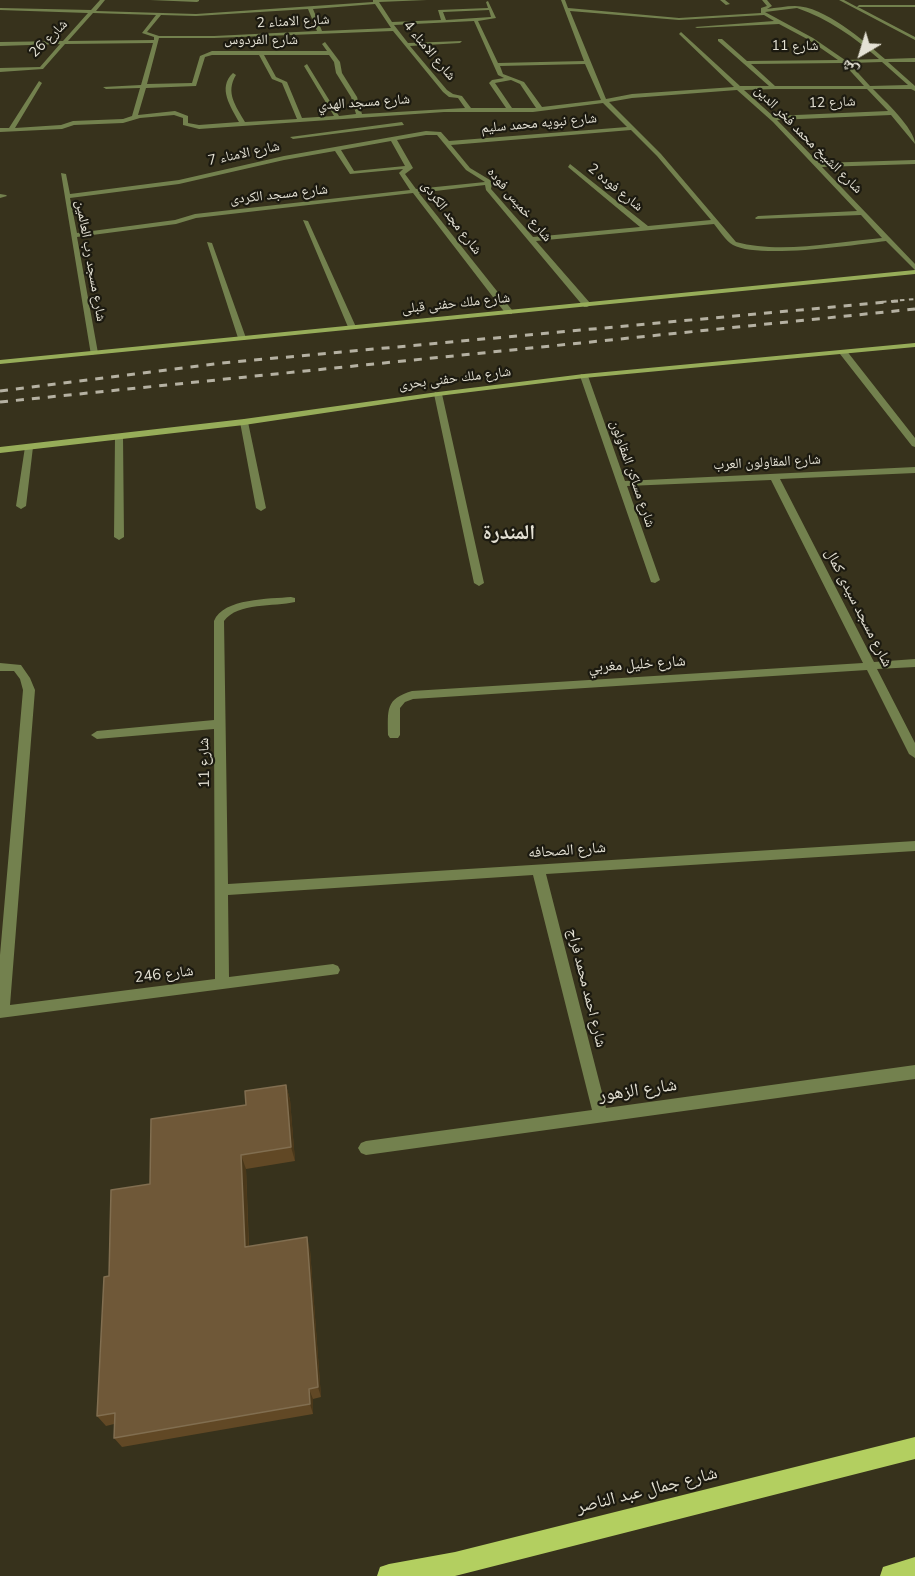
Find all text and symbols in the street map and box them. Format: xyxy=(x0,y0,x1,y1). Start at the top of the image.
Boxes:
street label: شارع الامناء 2 xyxy=(256,12,330,32)
street label: شارع 26 xyxy=(26,16,72,62)
street label: شارع الامناء 4 xyxy=(399,18,459,84)
north arrow xyxy=(831,24,891,84)
street label: شارع الفردوس xyxy=(224,33,298,49)
street label: شارع 11 xyxy=(771,39,819,55)
text: ش xyxy=(836,54,863,82)
street label: شارع الشيخ محمد فخر الدين xyxy=(750,82,866,198)
street label: شارع مسجد الهدي xyxy=(317,91,411,115)
street label: شارع 12 xyxy=(808,94,856,112)
street label: شارع نبويه محمد سليم xyxy=(480,111,598,137)
street label: شارع الامناء 7 xyxy=(207,138,281,170)
street label: شارع فوده 2 xyxy=(584,161,646,215)
street label: شارع خميس فوده xyxy=(483,164,555,246)
street label: شارع مجد الكردى xyxy=(417,178,485,258)
street label: شارع مسجد الكردى xyxy=(229,182,329,208)
street label: شارع مسجد رب العالمين xyxy=(71,199,109,323)
street label: شارع ملك حفنى قبلى xyxy=(401,290,511,318)
street label: شارع ملك حفنى بحرى xyxy=(398,364,512,394)
street label: شارع مساكن المقاولون xyxy=(606,418,658,530)
street label: شارع المقاولون العرب xyxy=(713,452,821,474)
district label: المندرة xyxy=(483,521,535,547)
street label: شارع مسجد سيدى كمال xyxy=(820,546,896,670)
street label: شارع خليل مغربي xyxy=(588,653,686,677)
street label: شارع 11 xyxy=(196,738,214,788)
street label: شارع الصحافه xyxy=(528,839,606,863)
street label: شارع احمد محمد فراج xyxy=(562,927,610,1049)
street label: شارع 246 xyxy=(133,962,195,988)
street label: شارع الزهور xyxy=(598,1075,678,1107)
street label: شارع جمال عبد الناصر xyxy=(574,1463,720,1519)

